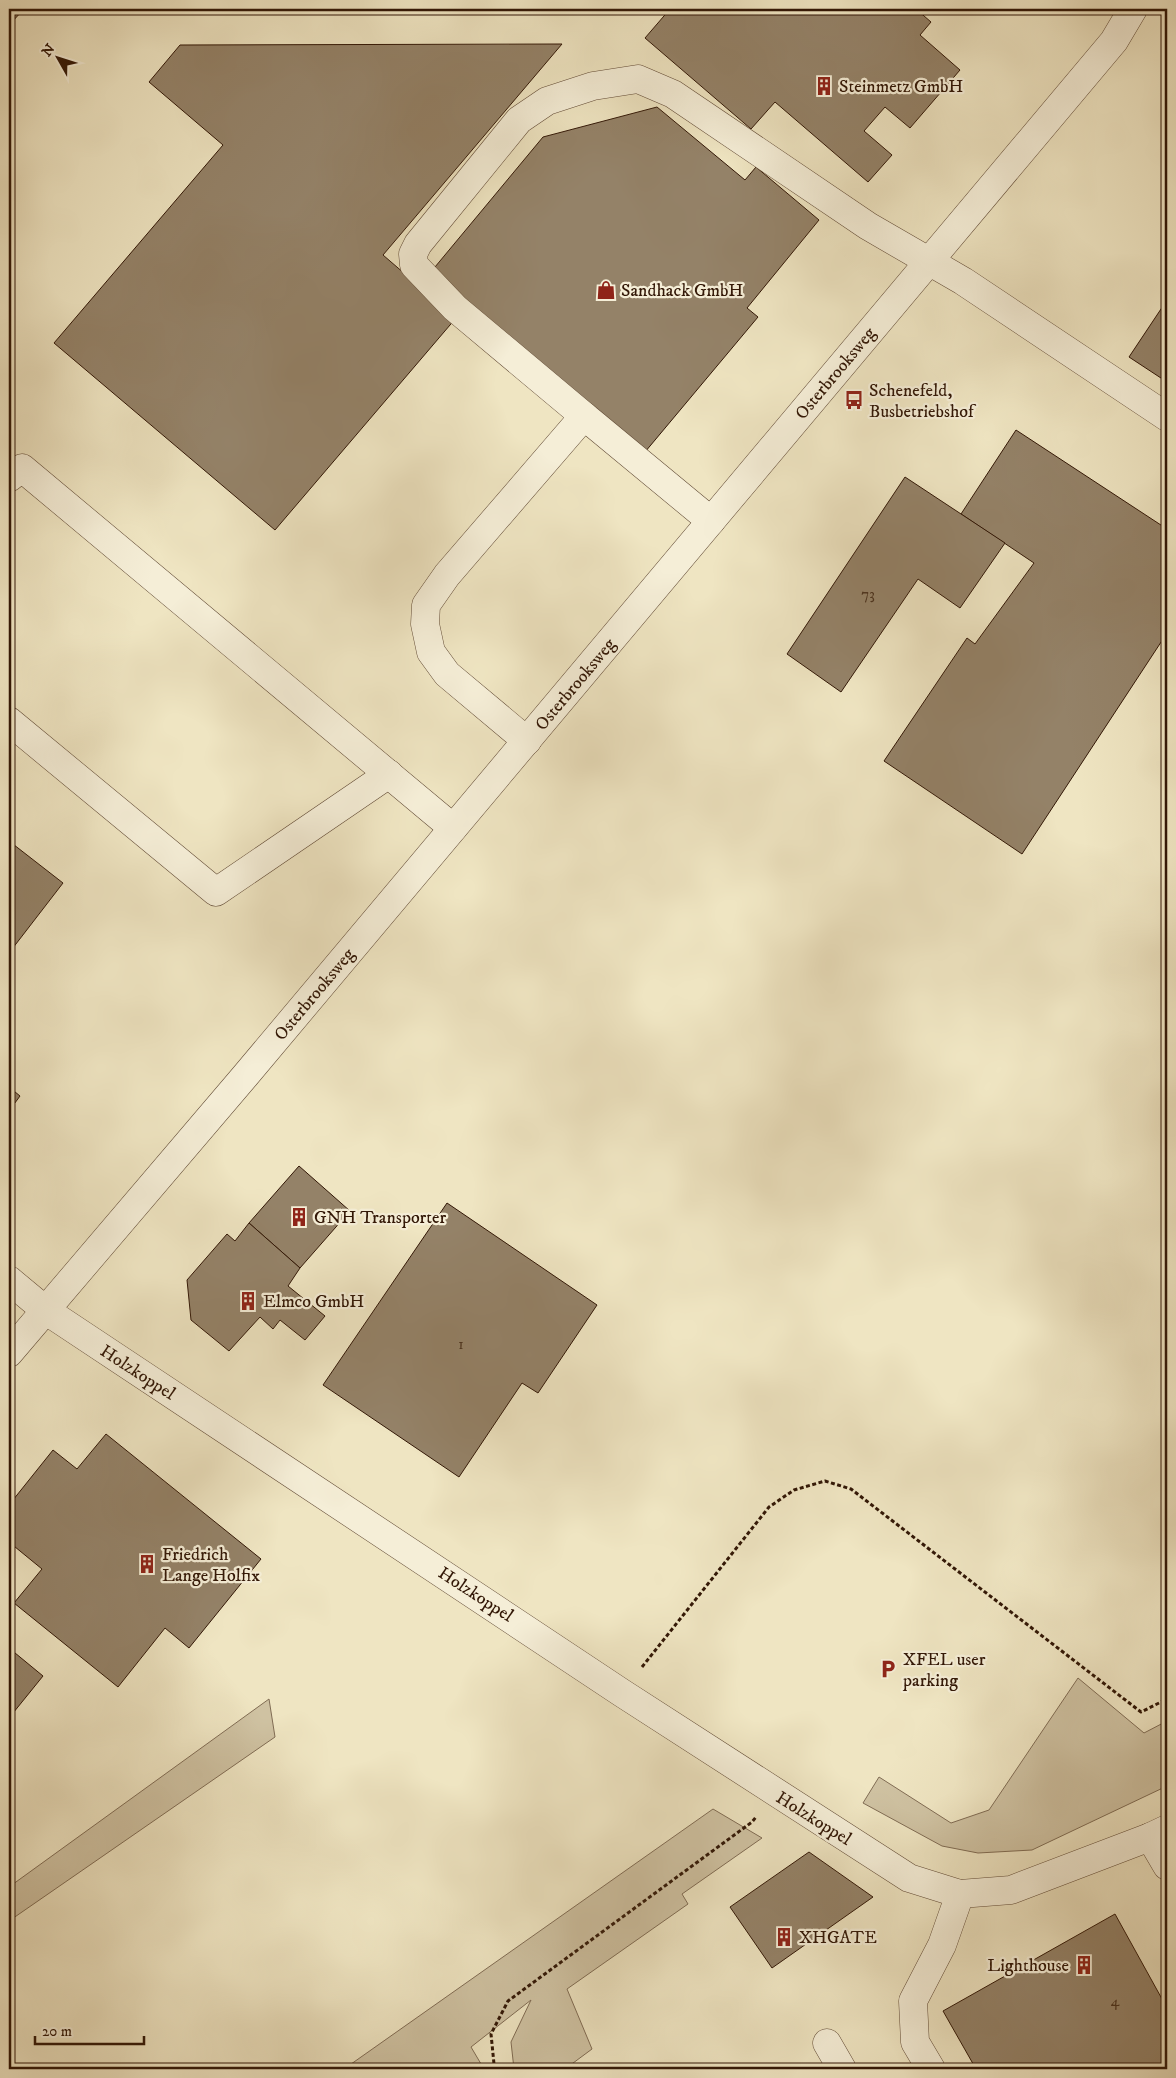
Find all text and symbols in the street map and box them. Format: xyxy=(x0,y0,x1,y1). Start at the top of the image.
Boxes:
north arrow xyxy=(32,32,82,82)
text: N xyxy=(38,40,60,61)
building icon: Steinmetz GmbH xyxy=(813,75,835,97)
place label: Steinmetz GmbH xyxy=(839,76,963,98)
shop icon: Sandhack GmbH xyxy=(595,279,617,301)
place label: Sandhack GmbH xyxy=(621,280,743,302)
street label: Osterbrooksweg xyxy=(791,323,881,424)
place label: Schenefeld, Busbetriebshof xyxy=(869,380,977,423)
bus stop icon: Schenefeld, Busbetriebshof xyxy=(843,389,865,411)
house number: 73 xyxy=(861,585,875,604)
street label: Osterbrooksweg xyxy=(531,634,621,735)
street label: Osterbrooksweg xyxy=(270,944,360,1045)
building icon: GNH Transporter xyxy=(288,1206,310,1228)
place label: GNH Transporter xyxy=(314,1207,447,1229)
building icon: Elmco GmbH xyxy=(237,1290,259,1312)
place label: Elmco GmbH xyxy=(263,1291,364,1313)
house number: 1 xyxy=(458,1335,464,1354)
street label: Holzkoppel xyxy=(96,1340,180,1406)
place label: Friedrich Lange Holfix xyxy=(162,1544,260,1587)
building icon: Friedrich Lange Holfix xyxy=(136,1553,158,1575)
street label: Holzkoppel xyxy=(434,1562,518,1628)
place label: XFEL user parking xyxy=(902,1649,986,1692)
parking icon: XFEL user parking xyxy=(877,1658,899,1680)
street label: Holzkoppel xyxy=(772,1787,856,1851)
building icon: XHGATE xyxy=(773,1926,795,1948)
place label: XHGATE xyxy=(799,1927,877,1949)
building icon: Lighthouse xyxy=(1073,1954,1095,1976)
place label: Lighthouse xyxy=(987,1955,1069,1977)
house number: 4 xyxy=(1111,1992,1120,2011)
scale bar xyxy=(35,2013,144,2045)
text: 20 m xyxy=(42,2022,72,2041)

